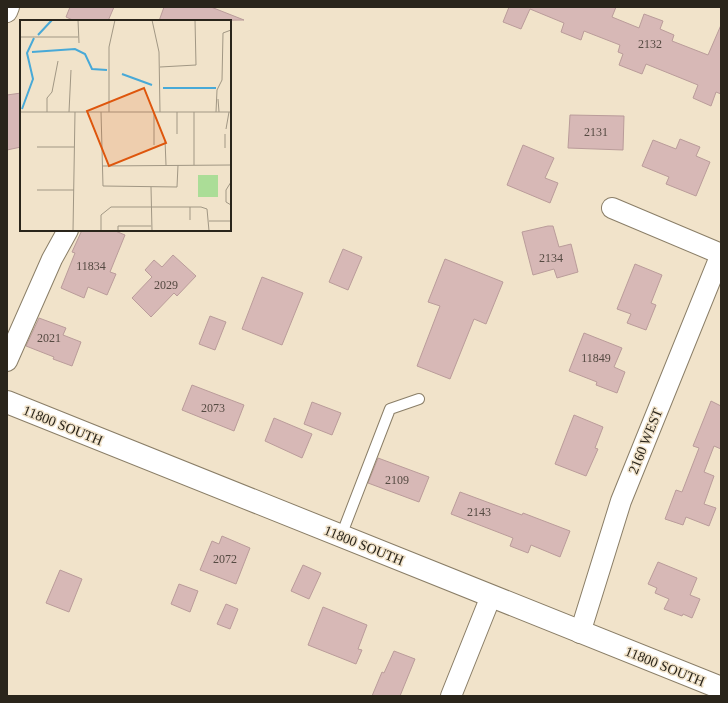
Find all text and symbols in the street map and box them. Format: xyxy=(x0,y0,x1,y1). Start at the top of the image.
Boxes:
inset map xyxy=(20,20,231,231)
house number: 2132 xyxy=(638,37,662,51)
house number: 2131 xyxy=(584,125,608,139)
house number: 2134 xyxy=(539,251,563,265)
house number: 11834 xyxy=(76,259,106,273)
house number: 2029 xyxy=(154,278,178,292)
house number: 2021 xyxy=(37,331,61,345)
house number: 11849 xyxy=(581,351,611,365)
house number: 2073 xyxy=(201,401,225,415)
street label: 11800 SOUTH xyxy=(21,403,105,448)
street label: 2160 WEST xyxy=(626,406,666,476)
house number: 2109 xyxy=(385,473,409,487)
house number: 2143 xyxy=(467,505,491,519)
street label: 11800 SOUTH xyxy=(322,523,406,568)
house number: 2072 xyxy=(213,552,237,566)
street label: 11800 SOUTH xyxy=(623,644,707,689)

